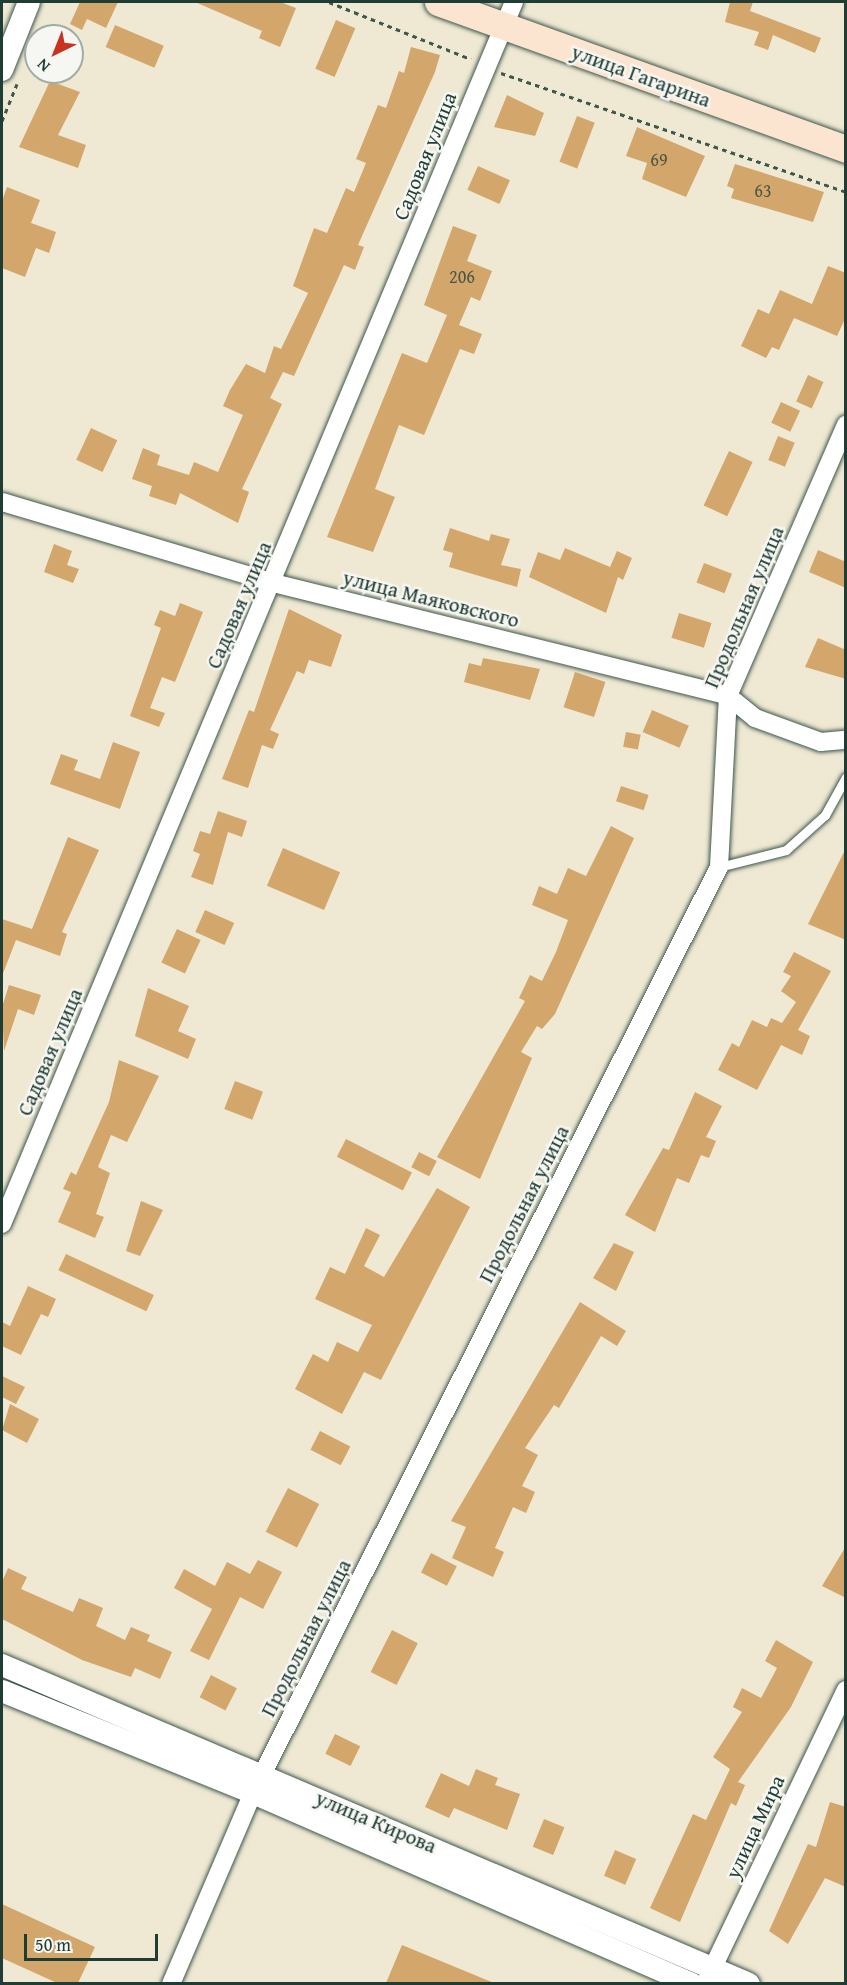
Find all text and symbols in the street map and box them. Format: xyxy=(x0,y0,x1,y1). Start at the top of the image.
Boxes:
north arrow xyxy=(24,24,84,84)
street label: улица Гагарина xyxy=(568,39,714,113)
text: N xyxy=(31,53,55,78)
street label: Садовая улица xyxy=(388,88,462,224)
house number: 69 xyxy=(650,149,668,171)
house number: 63 xyxy=(754,180,772,202)
house number: 206 xyxy=(449,266,475,288)
street label: Продольная улица xyxy=(699,522,789,692)
street label: Садовая улица xyxy=(201,538,277,672)
street label: улица Маяковского xyxy=(340,565,522,633)
street label: Садовая улица xyxy=(12,985,88,1119)
street label: Продольная улица xyxy=(473,1121,575,1287)
street label: Продольная улица xyxy=(255,1555,357,1721)
street label: улица Мира xyxy=(720,1771,790,1883)
street label: улица Кирова xyxy=(312,1785,440,1859)
scale bar xyxy=(27,1922,160,1960)
text: 50 m xyxy=(35,1931,71,1958)

